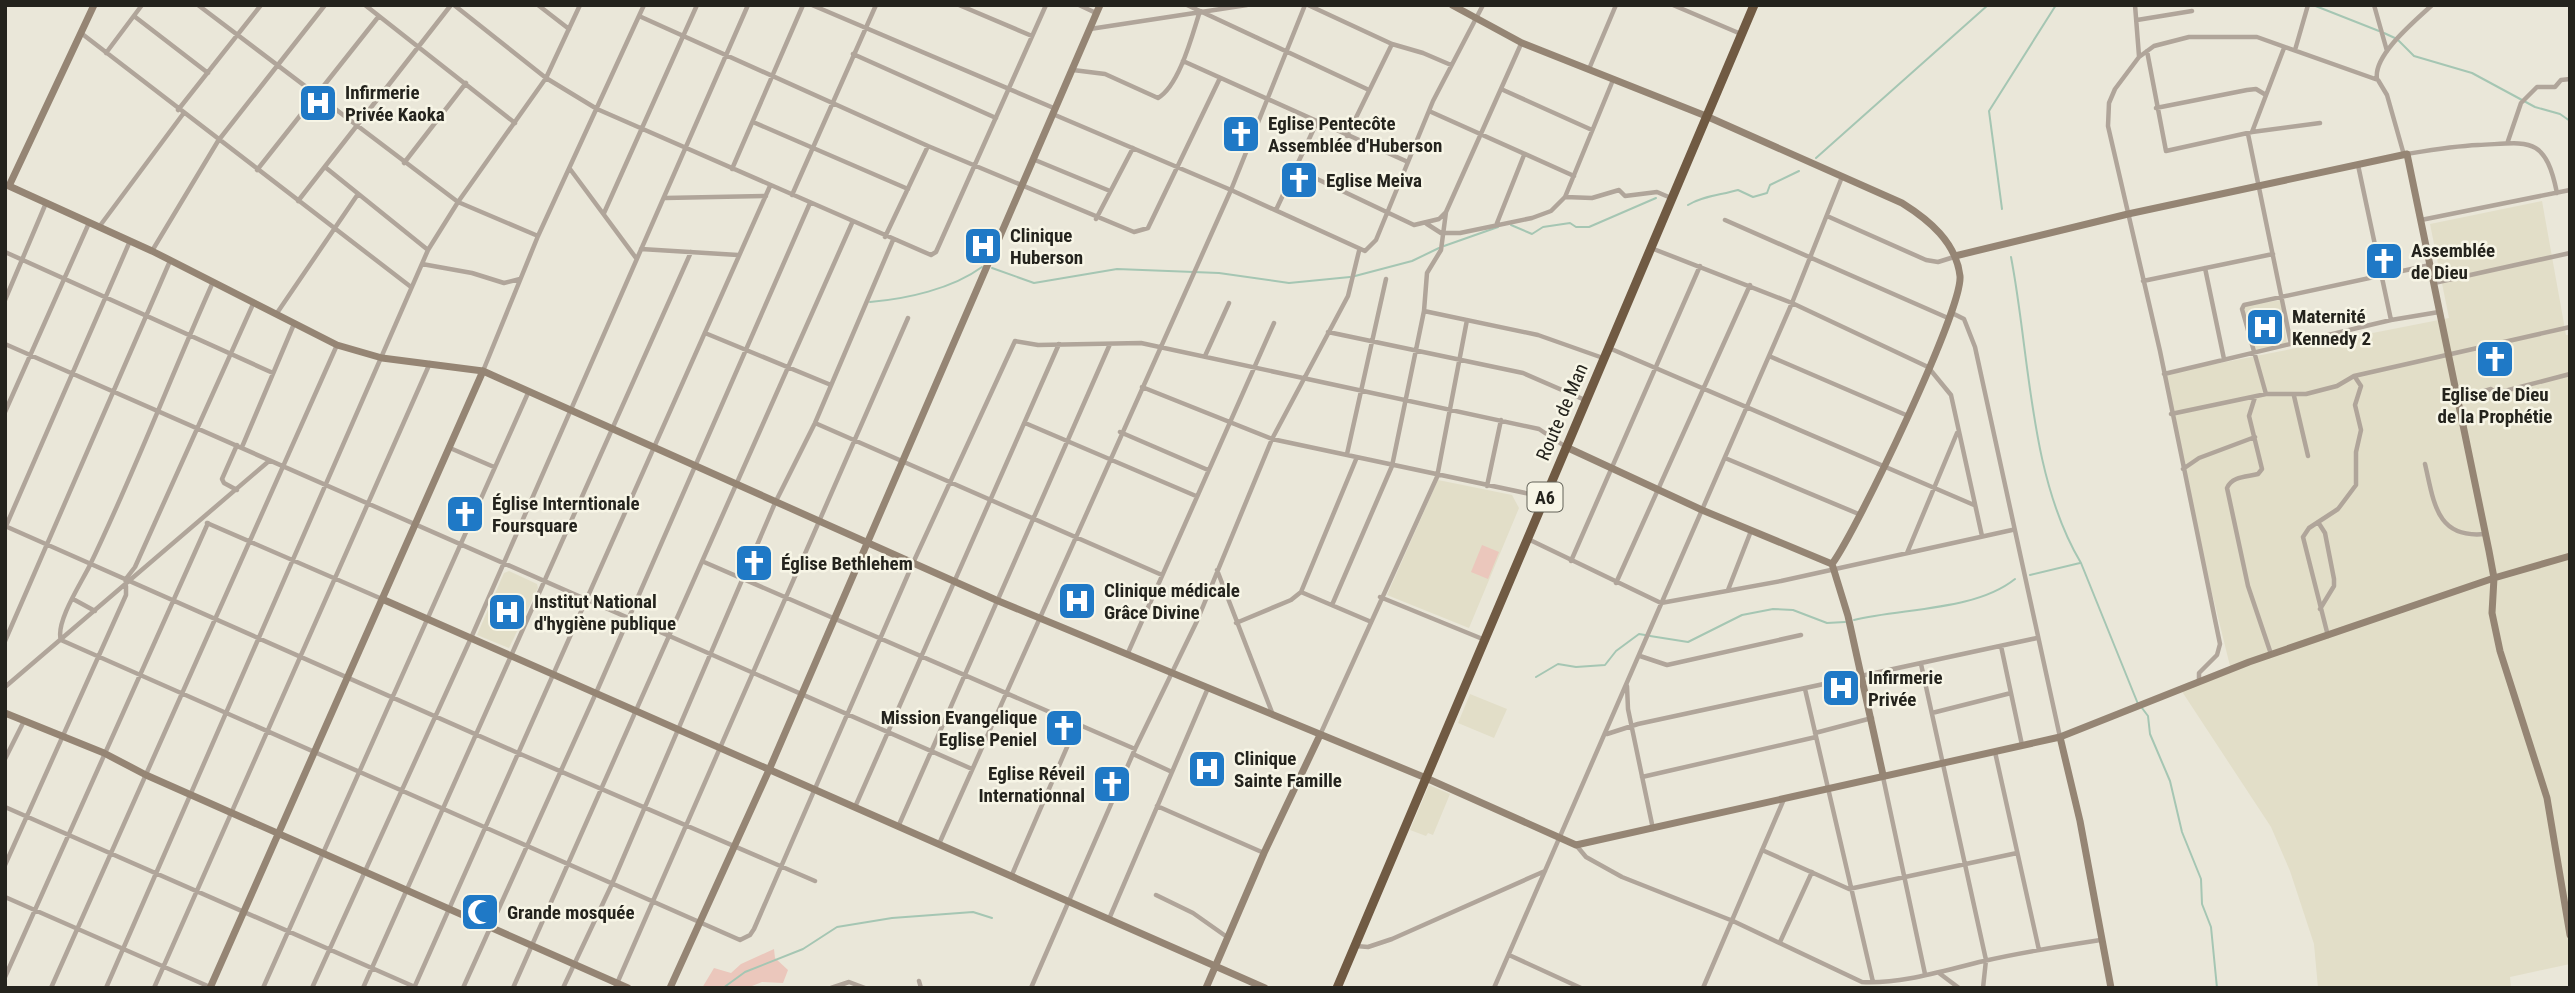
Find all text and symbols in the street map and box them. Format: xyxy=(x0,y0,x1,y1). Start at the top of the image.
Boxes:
place label: Infirmerie Privée Kaoka xyxy=(345,81,445,126)
hospital icon: Infirmerie Privée Kaoka xyxy=(297,82,339,124)
place label: Eglise Pentecôte Assemblée d'Huberson xyxy=(1268,112,1442,157)
church icon: Eglise Pentecôte Assemblée d'Huberson xyxy=(1220,113,1262,155)
church icon: Eglise Meiva xyxy=(1278,159,1320,201)
place label: Eglise Meiva xyxy=(1326,169,1422,192)
place label: Clinique Huberson xyxy=(1010,224,1083,269)
hospital icon: Clinique Huberson xyxy=(962,225,1004,267)
place label: Assemblée de Dieu xyxy=(2411,239,2495,284)
church icon: Assemblée de Dieu xyxy=(2363,240,2405,282)
place label: Maternité Kennedy 2 xyxy=(2292,305,2371,350)
hospital icon: Maternité Kennedy 2 xyxy=(2244,306,2286,348)
church icon: Eglise de Dieu de la Prophétie xyxy=(2474,338,2516,380)
street label: Route de Man xyxy=(1531,360,1593,464)
place label: Eglise de Dieu de la Prophétie xyxy=(2438,383,2552,428)
road number: A6 xyxy=(1528,482,1562,512)
place label: Église Interntionale Foursquare xyxy=(492,492,640,537)
church icon: Église Interntionale Foursquare xyxy=(444,493,486,535)
church icon: Église Bethlehem xyxy=(733,542,775,584)
place label: Église Bethlehem xyxy=(781,552,913,575)
place label: Clinique médicale Grâce Divine xyxy=(1104,579,1240,624)
hospital icon: Clinique médicale Grâce Divine xyxy=(1056,580,1098,622)
place label: Institut National d'hygiène publique xyxy=(534,590,676,635)
hospital icon: Institut National d'hygiène publique xyxy=(486,591,528,633)
place label: Infirmerie Privée xyxy=(1868,666,1942,711)
hospital icon: Infirmerie Privée xyxy=(1820,667,1862,709)
place label: Mission Evangelique Eglise Peniel xyxy=(881,706,1037,751)
church icon: Mission Evangelique Eglise Peniel xyxy=(1043,707,1085,749)
place label: Clinique Sainte Famille xyxy=(1234,747,1342,792)
hospital icon: Clinique Sainte Famille xyxy=(1186,748,1228,790)
place label: Eglise Réveil Internationnal xyxy=(978,762,1085,807)
church icon: Eglise Réveil Internationnal xyxy=(1091,763,1133,805)
mosque icon: Grande mosquée xyxy=(459,891,501,933)
place label: Grande mosquée xyxy=(507,901,634,924)

